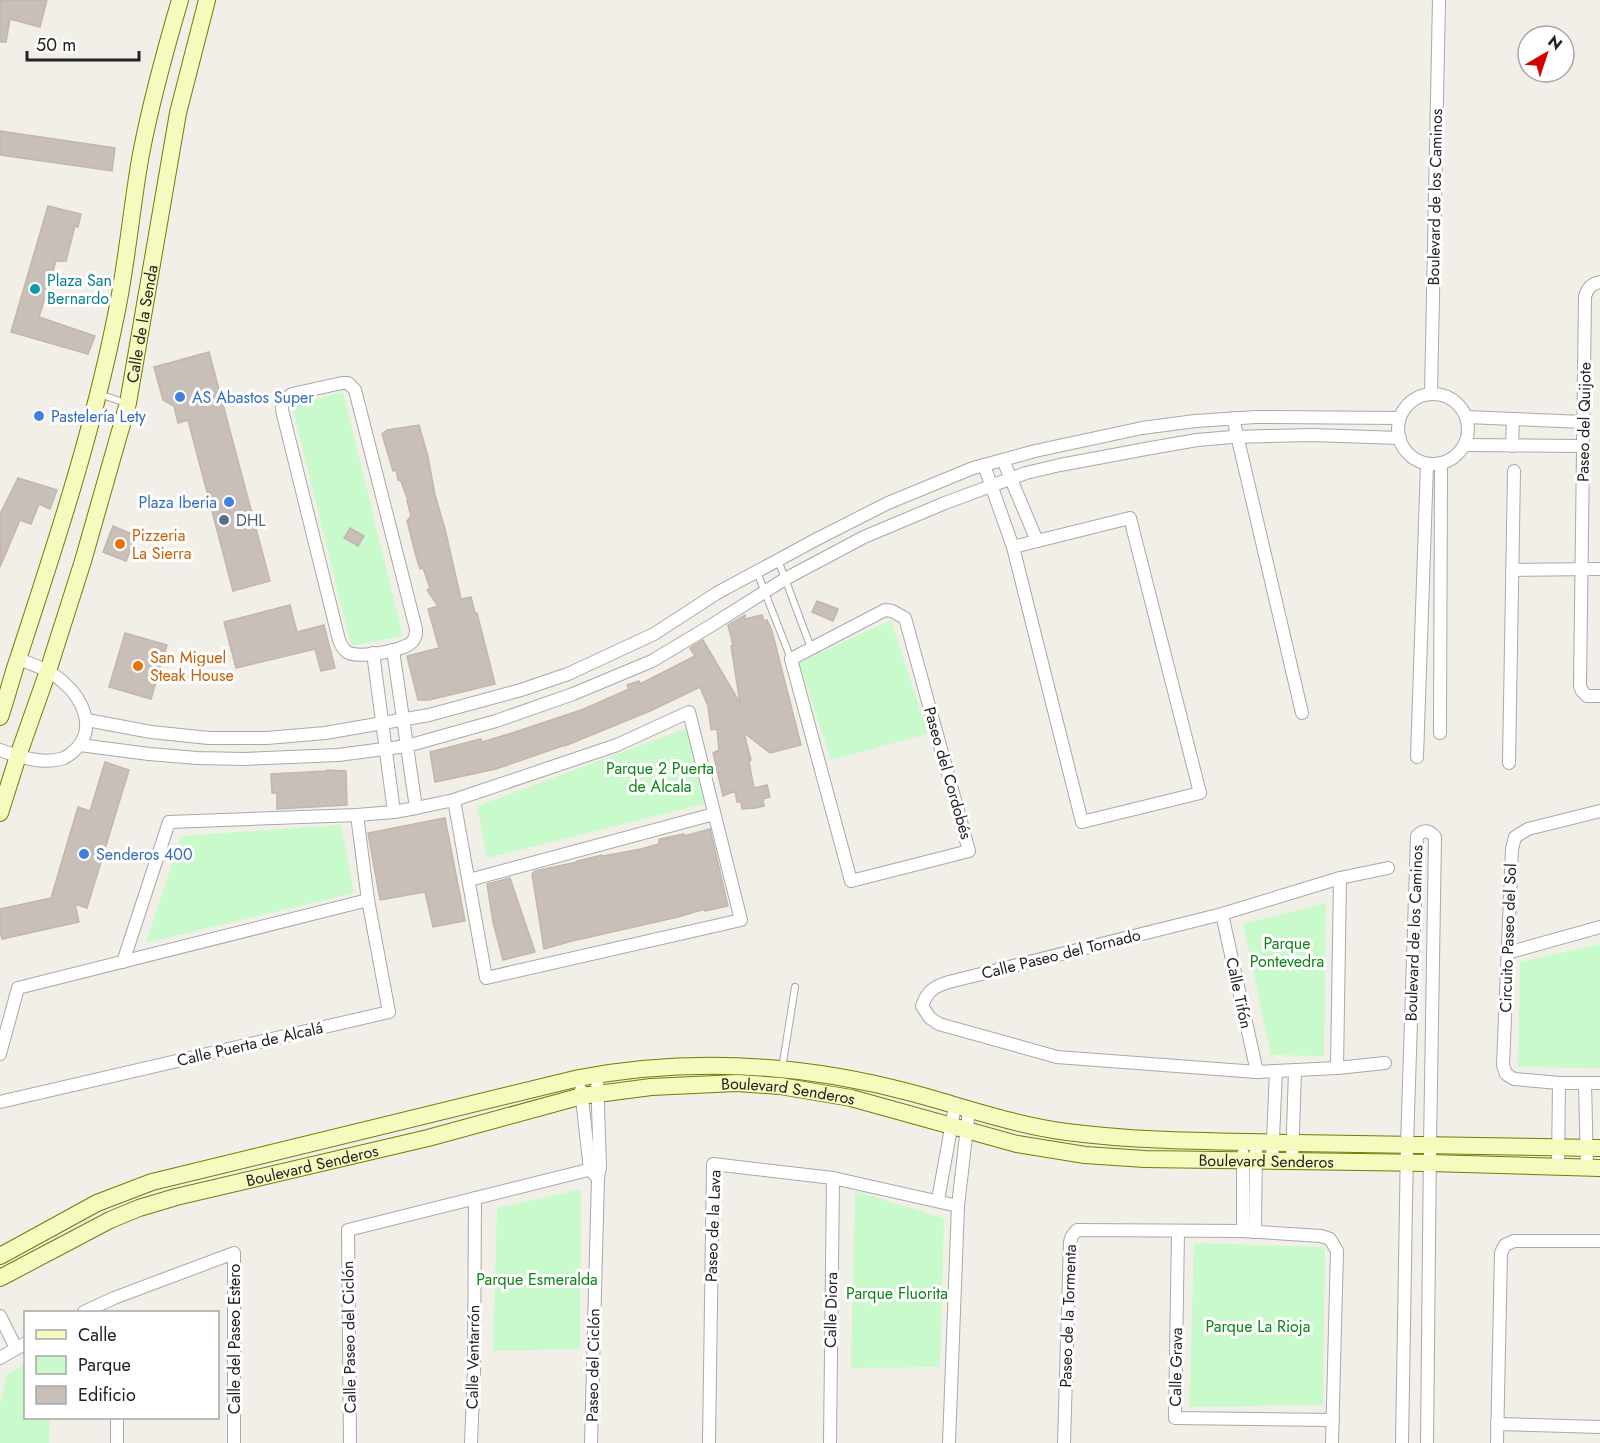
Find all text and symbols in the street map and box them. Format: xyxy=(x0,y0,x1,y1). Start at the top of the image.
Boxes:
scale bar xyxy=(27,24,140,62)
north arrow xyxy=(1516,24,1576,84)
text: N xyxy=(1543,30,1567,56)
text: 50 m xyxy=(36,32,76,58)
street label: Boulevard de los Caminos xyxy=(1422,109,1448,285)
street label: Calle de la Senda xyxy=(120,263,163,385)
place label: Plaza San Bernardo xyxy=(47,269,112,310)
marker: Plaza San Bernardo xyxy=(28,282,42,296)
street label: Paseo del Quijote xyxy=(1571,362,1597,482)
place label: AS Abastos Super xyxy=(192,386,314,409)
marker: AS Abastos Super xyxy=(173,390,187,404)
place label: Pastelería Lety xyxy=(51,405,147,428)
marker: Pastelería Lety xyxy=(32,409,46,423)
place label: Plaza Iberia xyxy=(138,491,217,514)
marker: Plaza Iberia xyxy=(222,495,236,509)
place label: DHL xyxy=(236,509,266,532)
marker: DHL xyxy=(217,513,231,527)
place label: Pizzeria La Sierra xyxy=(132,524,192,565)
marker: Pizzeria La Sierra xyxy=(113,537,127,551)
place label: San Miguel Steak House xyxy=(150,646,234,687)
marker: San Miguel Steak House xyxy=(131,659,145,673)
street label: Paseo del Cordobés xyxy=(918,704,978,842)
park label: Parque 2 Puerta de Alcala xyxy=(606,757,714,798)
place label: Senderos 400 xyxy=(96,843,193,866)
street label: Boulevard de los Caminos xyxy=(1399,844,1429,1022)
marker: Senderos 400 xyxy=(77,847,91,861)
street label: Circuito Paseo del Sol xyxy=(1494,863,1522,1013)
street label: Calle Paseo del Tornado xyxy=(979,923,1143,985)
park label: Parque Pontevedra xyxy=(1250,932,1324,973)
street label: Calle Tifón xyxy=(1220,955,1258,1031)
street label: Calle Puerta de Alcalá xyxy=(175,1016,325,1072)
street label: Boulevard Senderos xyxy=(720,1071,858,1110)
street label: Boulevard Senderos xyxy=(244,1139,380,1192)
street label: Boulevard Senderos xyxy=(1198,1148,1334,1173)
street label: Paseo de la Lava xyxy=(700,1170,726,1282)
street label: Paseo de la Tormenta xyxy=(1054,1244,1082,1388)
street label: Calle Paseo del Ciclón xyxy=(336,1260,362,1414)
street label: Calle del Paseo Estero xyxy=(223,1264,246,1414)
park label: Parque Esmeralda xyxy=(476,1268,598,1291)
street label: Calle Diora xyxy=(819,1272,843,1348)
park label: Parque Fluorita xyxy=(846,1282,948,1305)
street label: Calle Ventarrón xyxy=(461,1305,485,1409)
street label: Paseo del Ciclón xyxy=(581,1308,605,1422)
legend xyxy=(24,1311,219,1419)
park label: Parque La Rioja xyxy=(1205,1315,1311,1338)
text: Calle xyxy=(78,1322,117,1348)
street label: Calle Grava xyxy=(1164,1327,1188,1407)
text: Parque xyxy=(78,1352,131,1378)
text: Edificio xyxy=(78,1382,136,1408)

